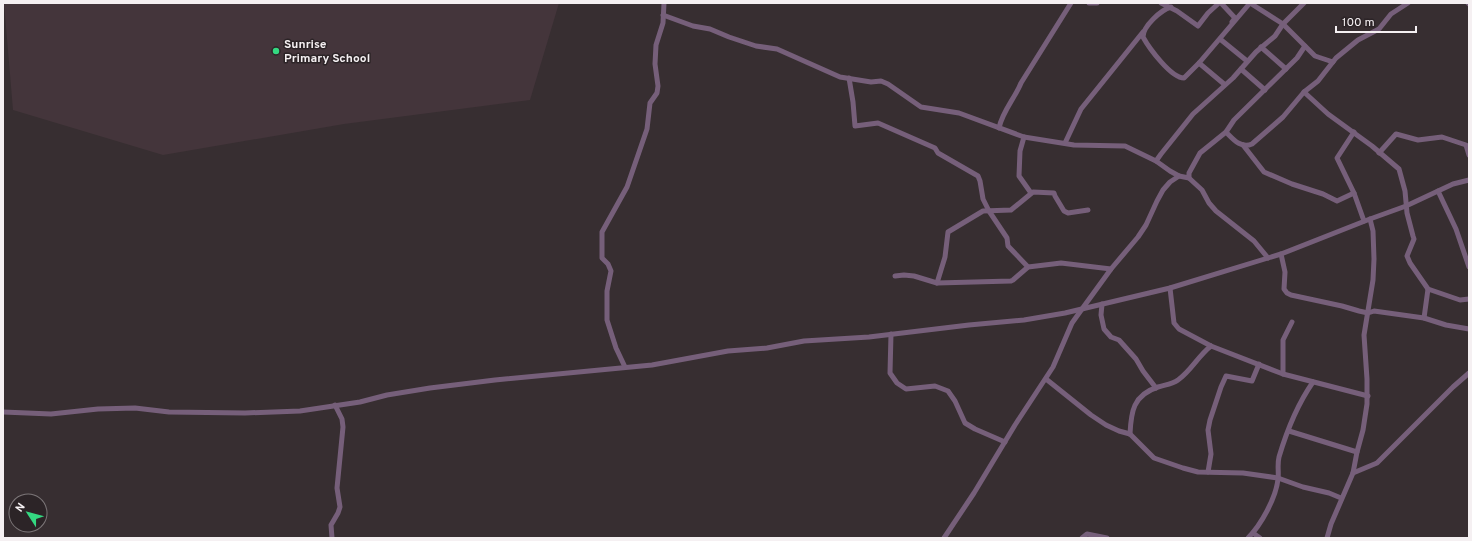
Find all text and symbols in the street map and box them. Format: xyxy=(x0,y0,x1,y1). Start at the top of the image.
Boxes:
scale bar xyxy=(1336,8,1416,34)
text: 100 m xyxy=(1342,15,1375,31)
place label: Sunrise Primary School xyxy=(284,37,370,67)
marker: Sunrise Primary School xyxy=(271,46,281,56)
north arrow xyxy=(8,493,48,533)
text: N xyxy=(13,500,29,515)

